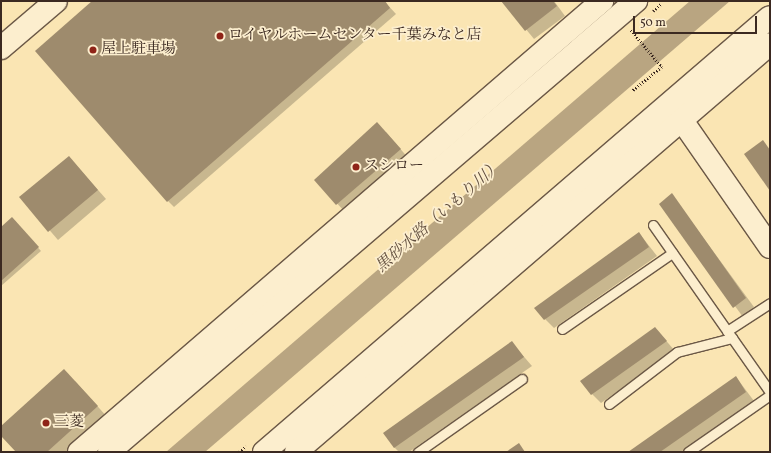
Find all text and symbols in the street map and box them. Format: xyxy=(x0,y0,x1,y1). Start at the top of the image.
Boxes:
scale bar xyxy=(635,8,759,34)
text: 50 m xyxy=(640,15,666,31)
place label: ロイヤルホームセンター千葉みなと店 xyxy=(228,27,483,45)
marker: ロイヤルホームセンター千葉みなと店 xyxy=(215,31,225,41)
place label: 屋上駐車場 xyxy=(101,41,176,59)
marker: 屋上駐車場 xyxy=(88,45,98,55)
water label: 黒砂水路（いもり川） xyxy=(372,157,506,277)
place label: スシロー xyxy=(364,158,424,176)
marker: スシロー xyxy=(351,162,361,172)
place label: 三菱 xyxy=(54,414,84,432)
marker: 三菱 xyxy=(41,418,51,428)

